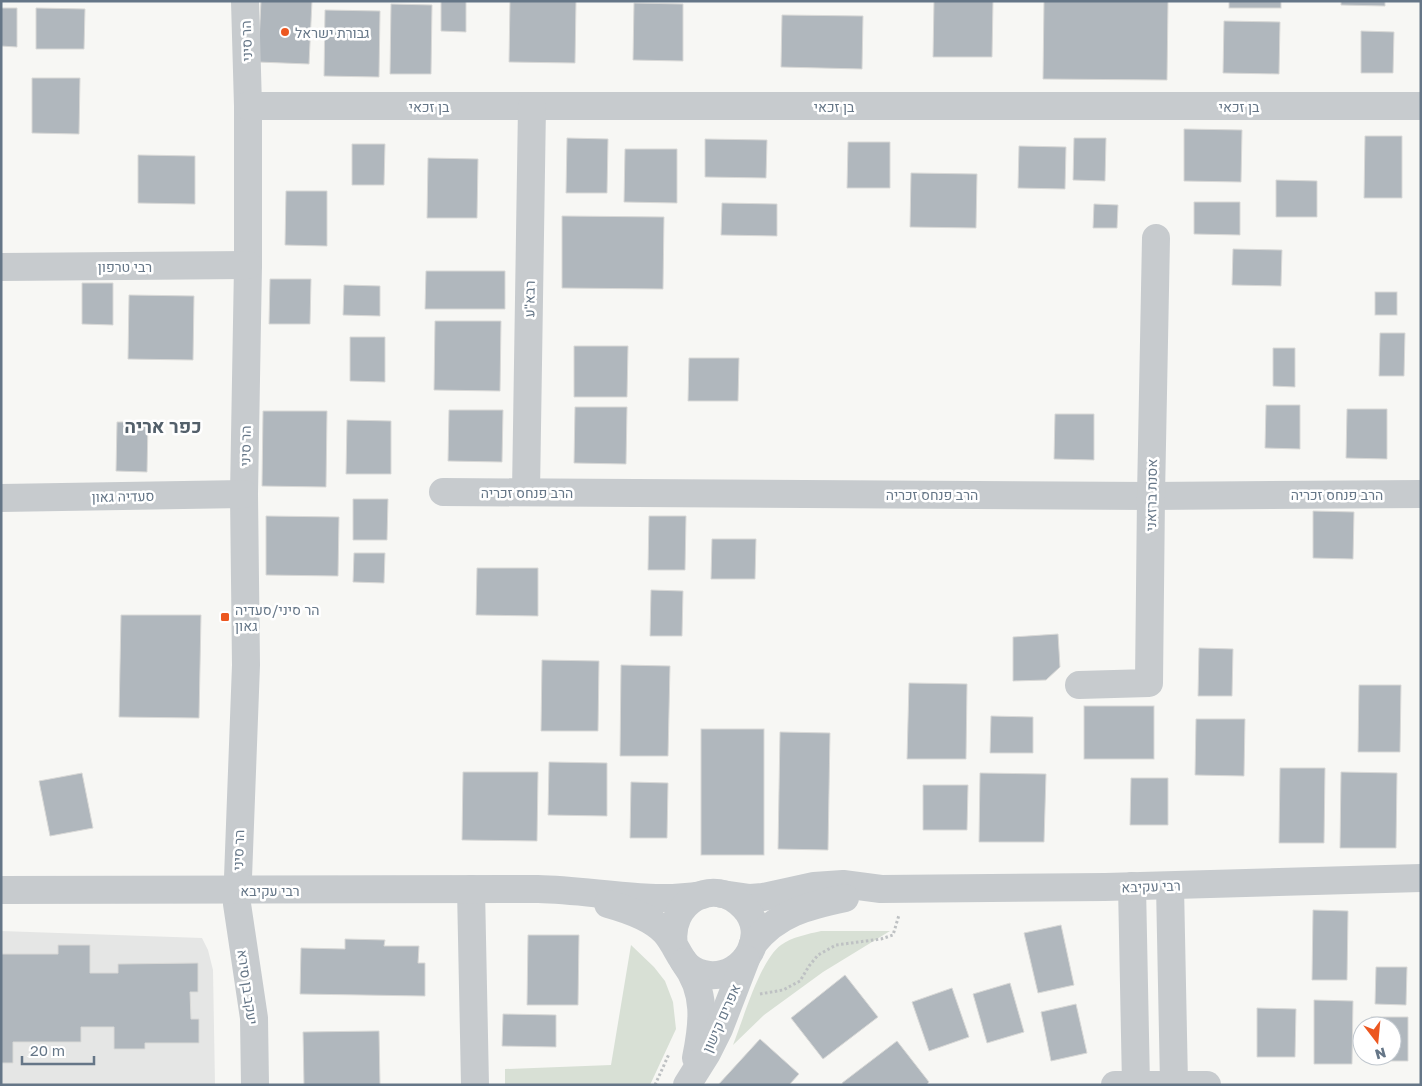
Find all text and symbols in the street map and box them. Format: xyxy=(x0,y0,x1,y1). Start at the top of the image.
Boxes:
street label: הר סיני xyxy=(237,20,255,62)
place label: גבורת ישראל xyxy=(295,24,369,41)
marker: גבורת ישראל xyxy=(279,26,291,38)
street label: בן זכאי xyxy=(409,98,450,115)
street label: בן זכאי xyxy=(814,98,855,115)
street label: בן זכאי xyxy=(1219,98,1260,115)
street label: רבי טרפון xyxy=(98,258,152,275)
street label: רבא"ע xyxy=(520,280,538,318)
district label: כפר אריה xyxy=(124,414,202,437)
street label: הר סיני xyxy=(236,425,254,467)
street label: אסנת ברזאני xyxy=(1142,458,1160,531)
street label: הרב פנחס זכריה xyxy=(481,484,573,501)
street label: הרב פנחס זכריה xyxy=(886,486,978,503)
street label: הרב פנחס זכריה xyxy=(1291,486,1383,503)
street label: סעדיה גאון xyxy=(91,487,155,505)
place label: הר סיני/סעדיה גאון xyxy=(235,601,320,634)
marker: הר סיני/סעדיה גאון xyxy=(219,611,231,623)
street label: הר סיני xyxy=(229,829,247,871)
street label: רבי עקיבא xyxy=(1121,876,1181,896)
street label: רבי עקיבא xyxy=(240,882,300,899)
street label: יעקב בן סירא xyxy=(234,948,262,1026)
street label: אפרים קישון xyxy=(698,981,744,1055)
north arrow xyxy=(1352,1016,1402,1066)
scale bar xyxy=(22,1034,95,1066)
text: 20 m xyxy=(30,1041,65,1059)
text: N xyxy=(1373,1044,1388,1064)

